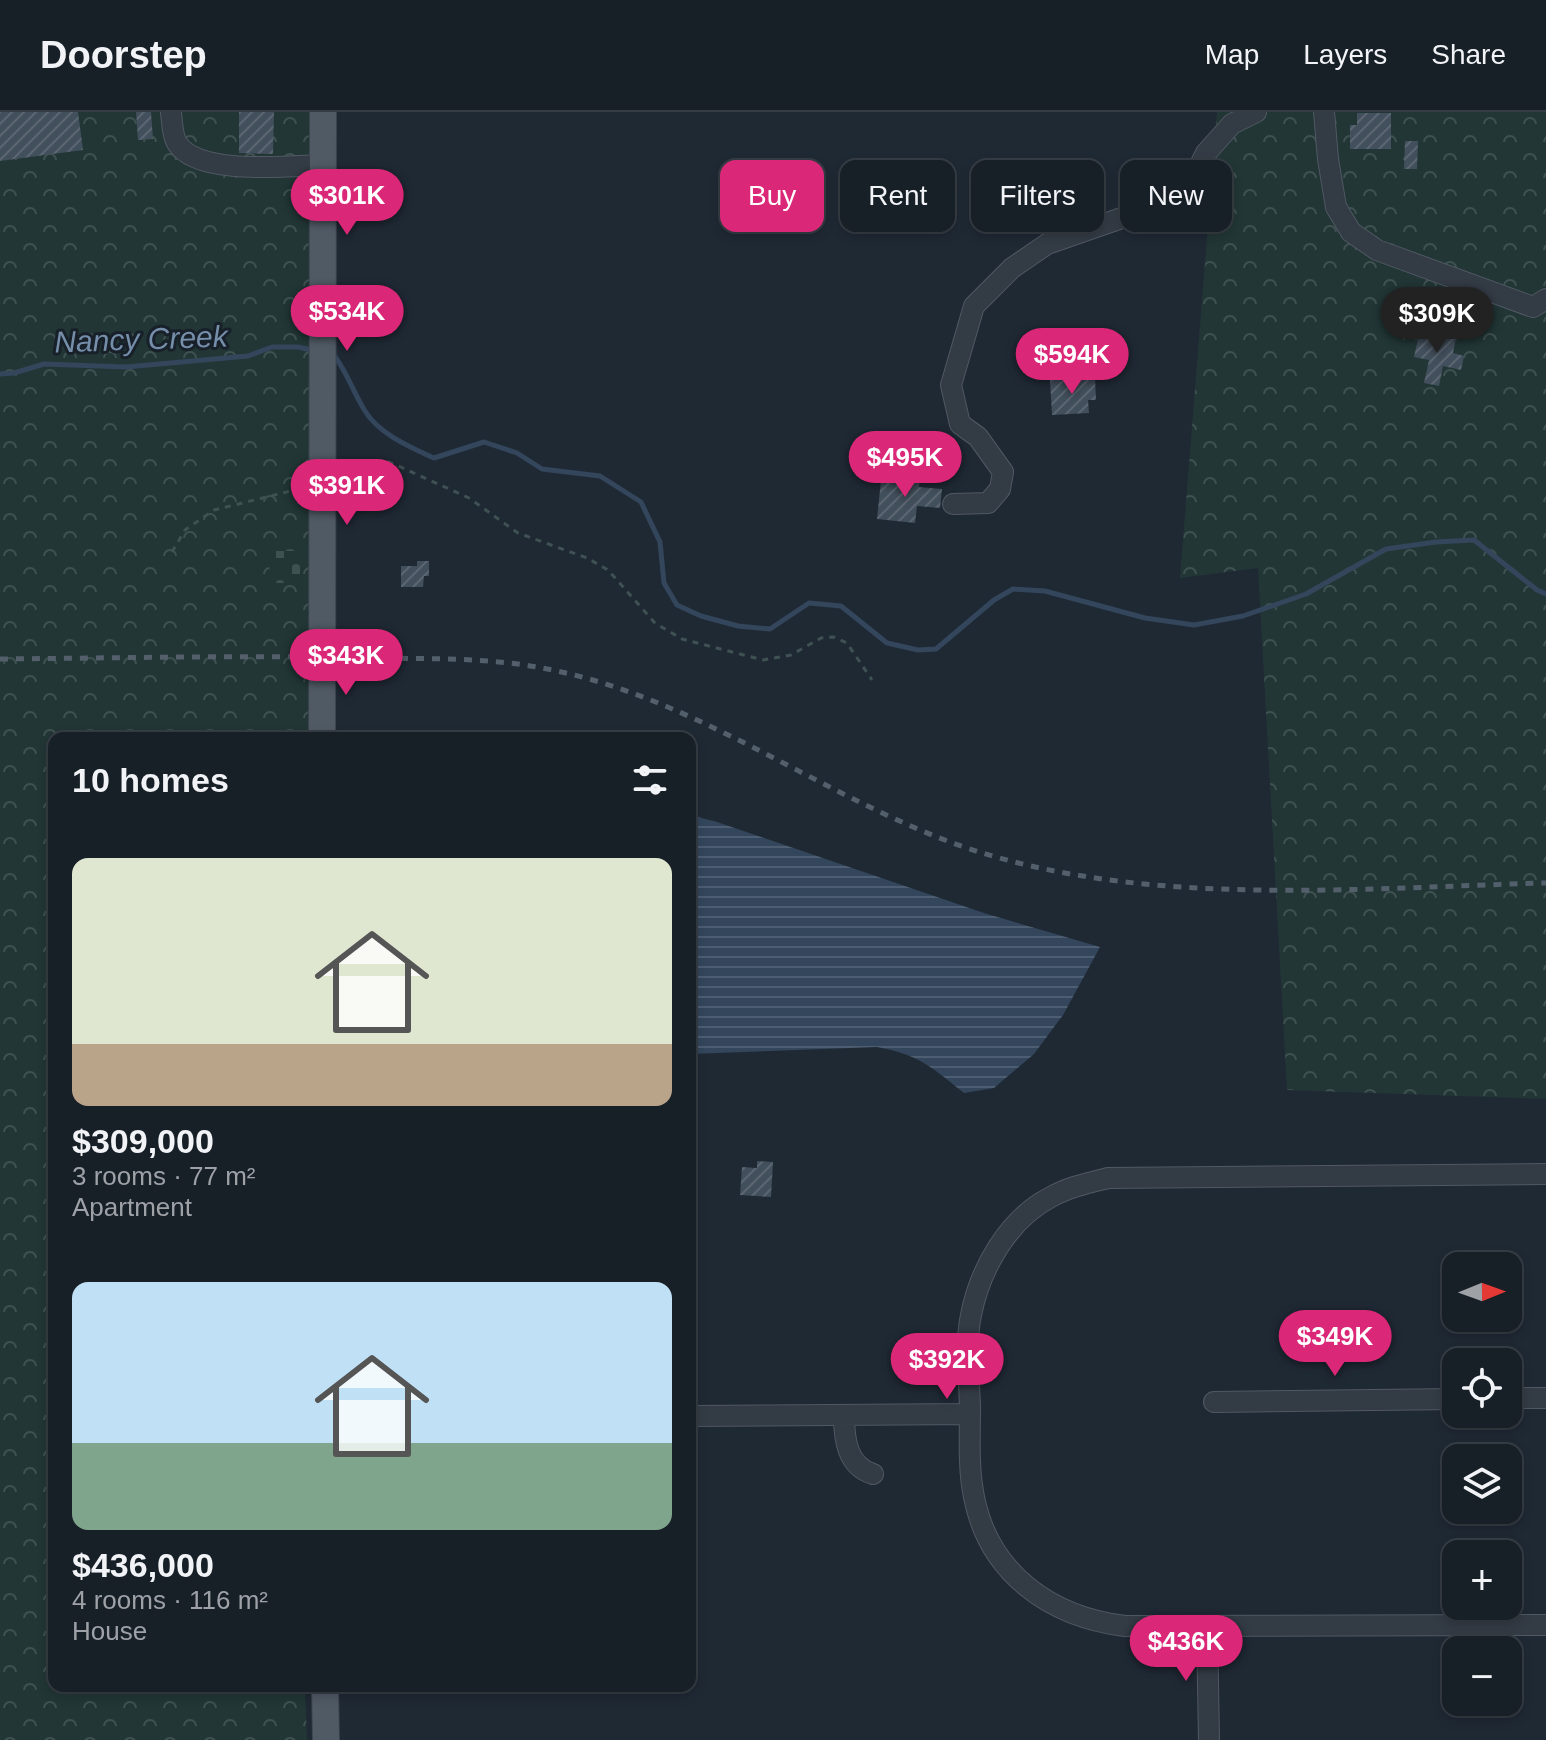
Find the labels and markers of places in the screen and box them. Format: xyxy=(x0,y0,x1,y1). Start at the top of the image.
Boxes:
pin: $301K xyxy=(291,169,403,237)
pin: $534K xyxy=(291,285,403,353)
pin: $309K xyxy=(1381,287,1493,355)
pin: $594K xyxy=(1016,328,1128,396)
pin: $495K xyxy=(849,431,961,499)
pin: $391K xyxy=(291,459,403,527)
pin: $343K xyxy=(290,629,402,697)
pin: $349K xyxy=(1279,1310,1391,1378)
pin: $392K xyxy=(891,1333,1003,1401)
pin: $436K xyxy=(1130,1615,1242,1683)

